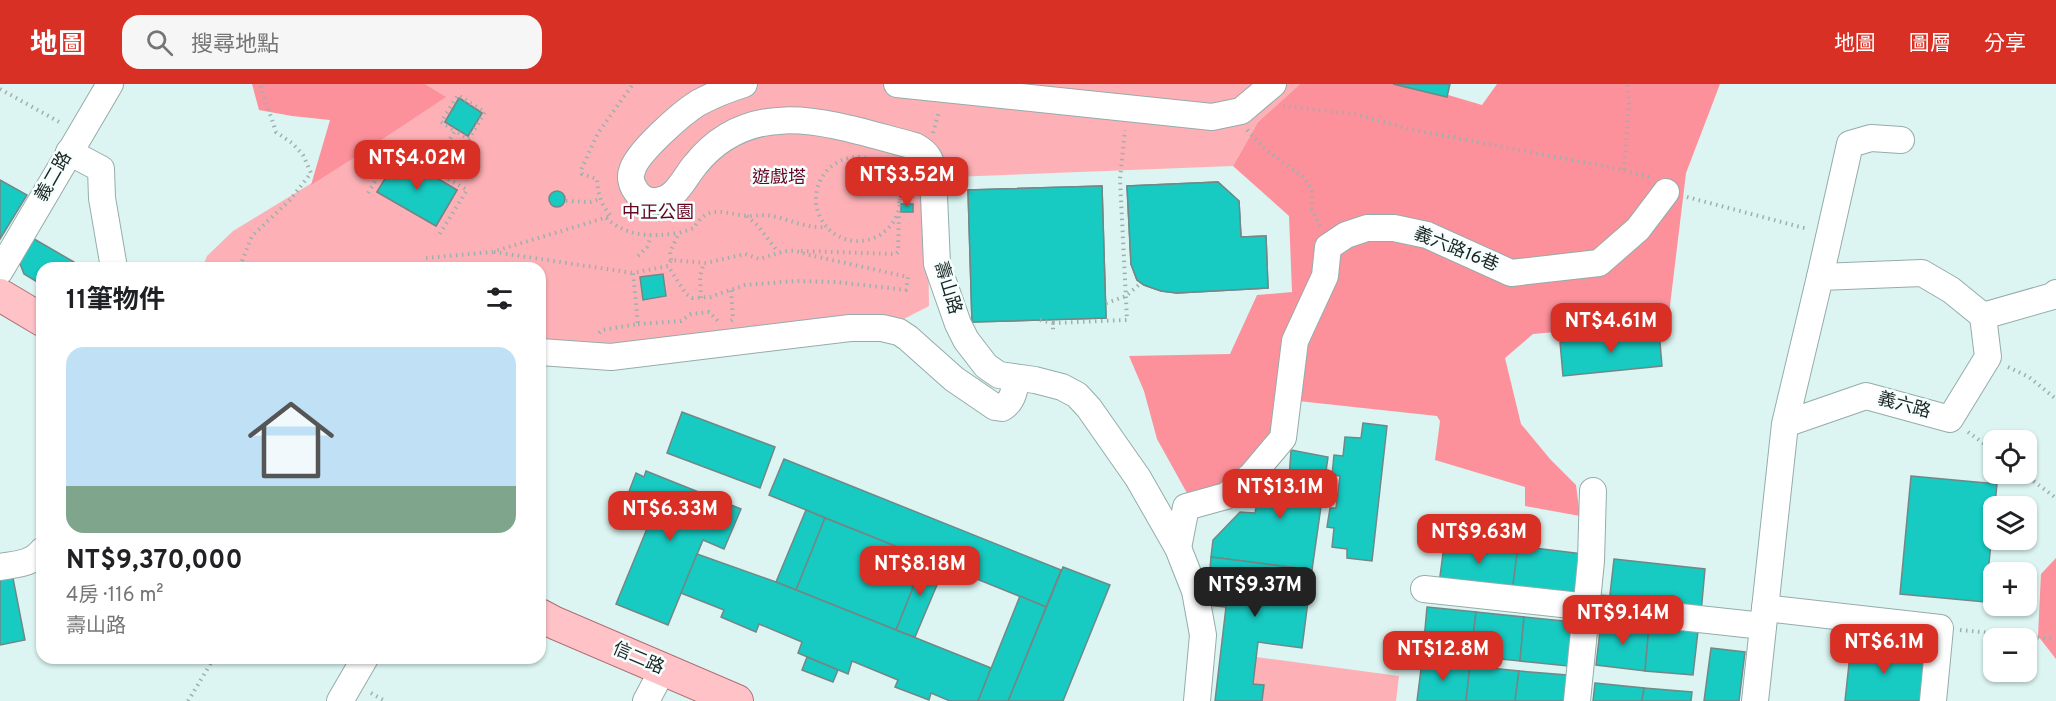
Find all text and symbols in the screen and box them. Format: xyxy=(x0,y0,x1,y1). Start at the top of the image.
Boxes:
search box xyxy=(122,15,542,69)
icon: search xyxy=(143,26,176,59)
text: 地圖 xyxy=(30,28,86,64)
text: 地圖 xyxy=(1834,31,1876,58)
text: 圖層 xyxy=(1909,31,1951,58)
text: 分享 xyxy=(1984,31,2026,58)
text: 搜尋地點 xyxy=(191,32,279,59)
pin: NT$4.02M xyxy=(355,140,479,191)
text: NT$4.02M xyxy=(368,146,466,172)
street label: 義二路 xyxy=(31,148,77,206)
pin: NT$3.52M xyxy=(845,157,969,208)
text: NT$3.52M xyxy=(859,163,955,189)
park label: 遊戲塔 xyxy=(752,167,806,190)
park label: 中正公園 xyxy=(622,202,694,225)
street label: 義六路16巷 xyxy=(1410,223,1502,277)
street label: 壽山路 xyxy=(928,259,966,317)
icon: filters xyxy=(483,282,516,315)
text: 11筆物件 xyxy=(66,285,165,318)
pin: NT$4.61M xyxy=(1549,303,1673,354)
text: NT$4.61M xyxy=(1565,309,1657,335)
icon: home xyxy=(237,386,345,494)
street label: 義六路 xyxy=(1875,388,1933,424)
map controls xyxy=(1983,430,2037,682)
button: locate xyxy=(1983,430,2037,484)
pin: NT$13.1M xyxy=(1218,469,1342,520)
text: NT$13.1M xyxy=(1237,475,1323,501)
pin: NT$6.33M xyxy=(608,491,732,542)
button: layers xyxy=(1983,496,2037,550)
text: NT$6.33M xyxy=(622,497,718,523)
pin: NT$9.63M xyxy=(1417,514,1541,565)
text: NT$9.63M xyxy=(1431,520,1527,546)
text: NT$9,370,000 xyxy=(66,545,243,578)
pin: NT$8.18M xyxy=(858,546,982,597)
text: NT$8.18M xyxy=(874,552,966,578)
button: + xyxy=(1983,562,2037,616)
pin: NT$9.37M xyxy=(1193,567,1317,618)
text: NT$9.37M xyxy=(1208,573,1302,599)
text: 4房 · 116 m² xyxy=(66,583,164,609)
pin: NT$9.14M xyxy=(1561,595,1685,646)
text: NT$9.14M xyxy=(1577,601,1669,627)
text: 壽山路 xyxy=(66,614,126,640)
pin: NT$6.1M xyxy=(1829,624,1939,675)
button: − xyxy=(1983,628,2037,682)
text: NT$6.1M xyxy=(1844,630,1924,656)
pin: NT$12.8M xyxy=(1381,631,1505,682)
text: NT$12.8M xyxy=(1397,637,1489,663)
street label: 信二路 xyxy=(609,638,667,680)

